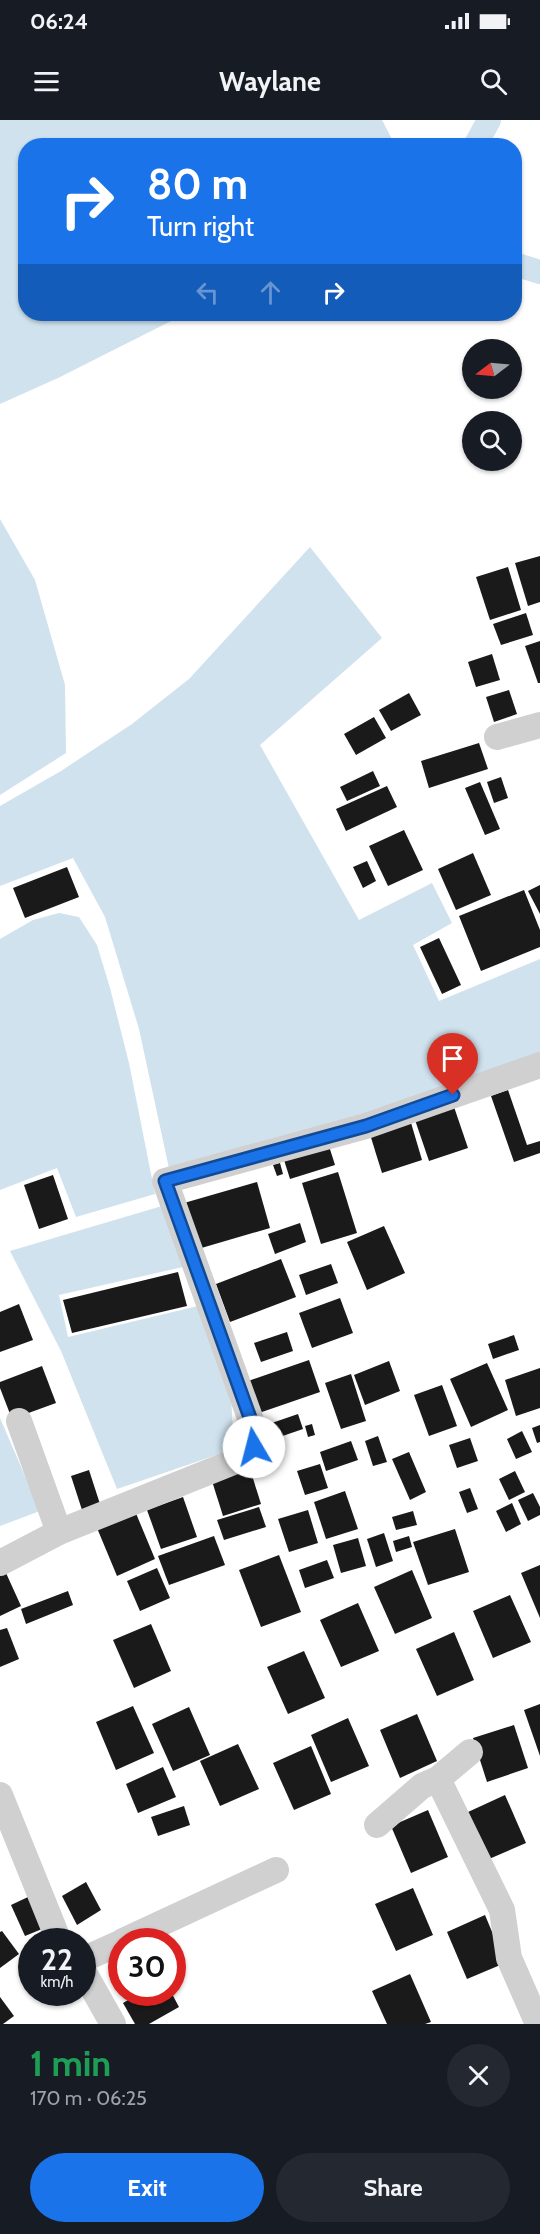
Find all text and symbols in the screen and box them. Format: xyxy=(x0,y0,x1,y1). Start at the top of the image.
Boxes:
text: 06:24 xyxy=(30,8,88,35)
icon: menu xyxy=(30,65,63,98)
text: Waylane xyxy=(219,65,321,98)
icon: search xyxy=(477,65,510,98)
text: 80 m xyxy=(147,158,248,210)
icon: right xyxy=(48,162,126,240)
text: Turn right xyxy=(147,210,254,243)
icon: left xyxy=(191,276,224,309)
icon: ahead xyxy=(254,276,287,309)
icon: right xyxy=(317,276,350,309)
north arrow xyxy=(462,339,522,399)
map controls xyxy=(462,339,522,471)
button: search xyxy=(462,411,522,471)
pin xyxy=(427,1033,478,1095)
icon: arrive xyxy=(436,1042,469,1075)
position arrow xyxy=(222,1415,286,1479)
speed limit sign: 30 xyxy=(108,1928,186,2006)
text: 22 xyxy=(41,1941,73,1978)
text: km/h xyxy=(41,1973,73,1991)
text: 1 min xyxy=(30,2041,111,2085)
button: close xyxy=(447,2044,510,2107)
text: 170 m · 06:25 xyxy=(30,2086,147,2110)
button: Exit xyxy=(30,2153,264,2222)
button: Share xyxy=(276,2153,510,2222)

